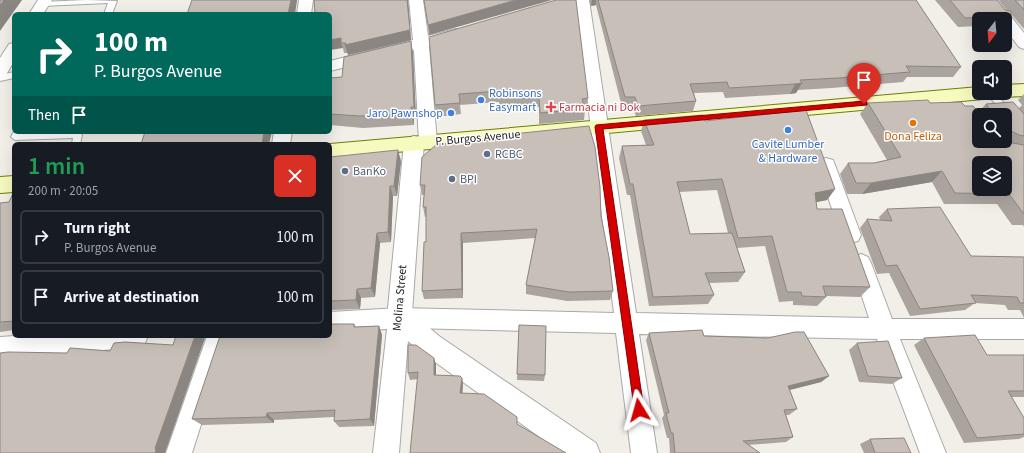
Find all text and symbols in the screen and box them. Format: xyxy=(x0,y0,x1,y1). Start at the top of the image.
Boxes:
north arrow xyxy=(972,12,1012,52)
map controls xyxy=(972,12,1012,196)
text: 100 m xyxy=(94,22,168,62)
icon: right xyxy=(28,28,80,80)
text: P. Burgos Avenue xyxy=(94,59,222,84)
button: sound xyxy=(972,60,1012,100)
pin xyxy=(847,63,881,104)
icon: arrive xyxy=(853,69,875,91)
place label: Robinsons Easymart xyxy=(489,85,542,116)
marker: Robinsons Easymart xyxy=(476,95,486,105)
place label: Farmacia ni Dok xyxy=(559,99,639,116)
marker: Farmacia ni Dok xyxy=(546,102,556,112)
icon: arrive xyxy=(68,104,90,126)
text: Then xyxy=(28,105,60,126)
place label: Jaro Pawnshop xyxy=(366,105,443,122)
marker: Jaro Pawnshop xyxy=(446,108,456,118)
button: search xyxy=(972,108,1012,148)
marker: Dona Feliza xyxy=(908,118,918,128)
marker: Cavite Lumber & Hardware xyxy=(783,125,793,135)
street label: P. Burgos Avenue xyxy=(435,126,521,150)
place label: Dona Feliza xyxy=(884,128,942,145)
place label: Cavite Lumber & Hardware xyxy=(752,136,825,167)
place label: RCBC xyxy=(495,146,523,163)
text: 1 min xyxy=(28,149,85,184)
marker: RCBC xyxy=(482,149,492,159)
button: close xyxy=(274,155,316,197)
button: layers xyxy=(972,156,1012,196)
place label: BanKo xyxy=(353,163,386,180)
marker: BanKo xyxy=(340,166,350,176)
place label: BPI xyxy=(460,171,477,188)
marker: BPI xyxy=(447,174,457,184)
text: 200 m · 20:05 xyxy=(28,182,98,200)
text: Turn right xyxy=(64,218,130,239)
icon: right xyxy=(30,226,52,248)
text: 100 m xyxy=(276,227,314,248)
text: P. Burgos Avenue xyxy=(64,239,156,257)
street label: Molina Street xyxy=(389,264,411,332)
icon: arrive xyxy=(30,286,52,308)
text: Arrive at destination xyxy=(64,287,199,308)
text: 100 m xyxy=(276,287,314,308)
position arrow xyxy=(618,389,660,431)

